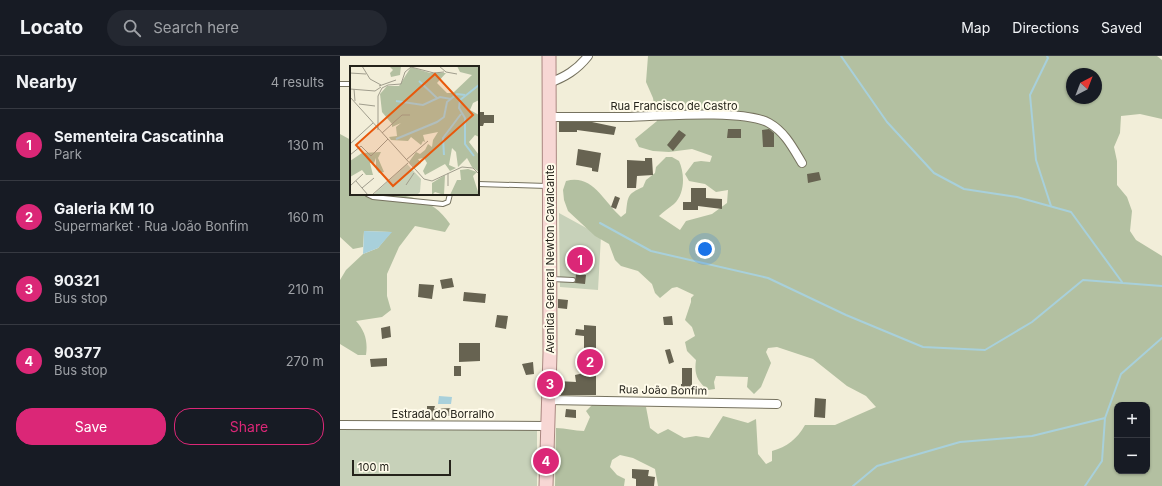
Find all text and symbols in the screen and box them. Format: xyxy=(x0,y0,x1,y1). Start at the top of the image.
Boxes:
search box xyxy=(107,10,387,46)
text: Locato xyxy=(20,16,83,39)
icon: search xyxy=(121,17,143,39)
text: Search here xyxy=(153,18,239,37)
text: Map xyxy=(961,19,990,36)
text: Directions xyxy=(1012,19,1079,36)
text: Saved xyxy=(1101,19,1142,36)
inset map xyxy=(350,66,479,195)
north arrow xyxy=(1066,68,1102,104)
text: Nearby xyxy=(16,72,77,92)
text: 4 results xyxy=(271,74,324,90)
street label: Rua Francisco de Castro xyxy=(611,99,738,113)
text: Sementeira Cascatinha xyxy=(54,127,224,146)
text: 1 xyxy=(26,137,32,153)
text: 130 m xyxy=(287,137,324,153)
text: Park xyxy=(54,146,82,162)
street label: Avenida General Newton Cavalcante xyxy=(543,164,557,354)
text: Galeria KM 10 xyxy=(54,199,154,218)
text: 2 xyxy=(25,209,33,225)
text: 160 m xyxy=(287,209,324,225)
text: Supermarket · Rua João Bonfim xyxy=(54,218,249,234)
your location xyxy=(695,239,715,259)
pin: 1 xyxy=(567,245,593,275)
text: 90321 xyxy=(54,271,99,290)
text: 3 xyxy=(25,281,33,297)
text: 210 m xyxy=(288,281,324,297)
text: Bus stop xyxy=(54,290,107,306)
text: 90377 xyxy=(54,343,101,362)
pin: 2 xyxy=(577,347,603,377)
text: 4 xyxy=(25,353,33,369)
text: 270 m xyxy=(286,353,324,369)
text: Bus stop xyxy=(54,362,107,378)
pin: 3 xyxy=(537,369,563,399)
street label: Rua João Bonfim xyxy=(619,382,707,398)
map controls xyxy=(1114,402,1150,474)
button: + xyxy=(1114,402,1150,438)
street label: Estrada do Borralho xyxy=(392,407,495,421)
button: Save xyxy=(16,408,166,445)
button: Share xyxy=(174,408,324,445)
button: − xyxy=(1114,438,1150,474)
pin: 4 xyxy=(533,446,559,476)
scale bar xyxy=(352,458,451,477)
text: 100 m xyxy=(358,460,389,474)

